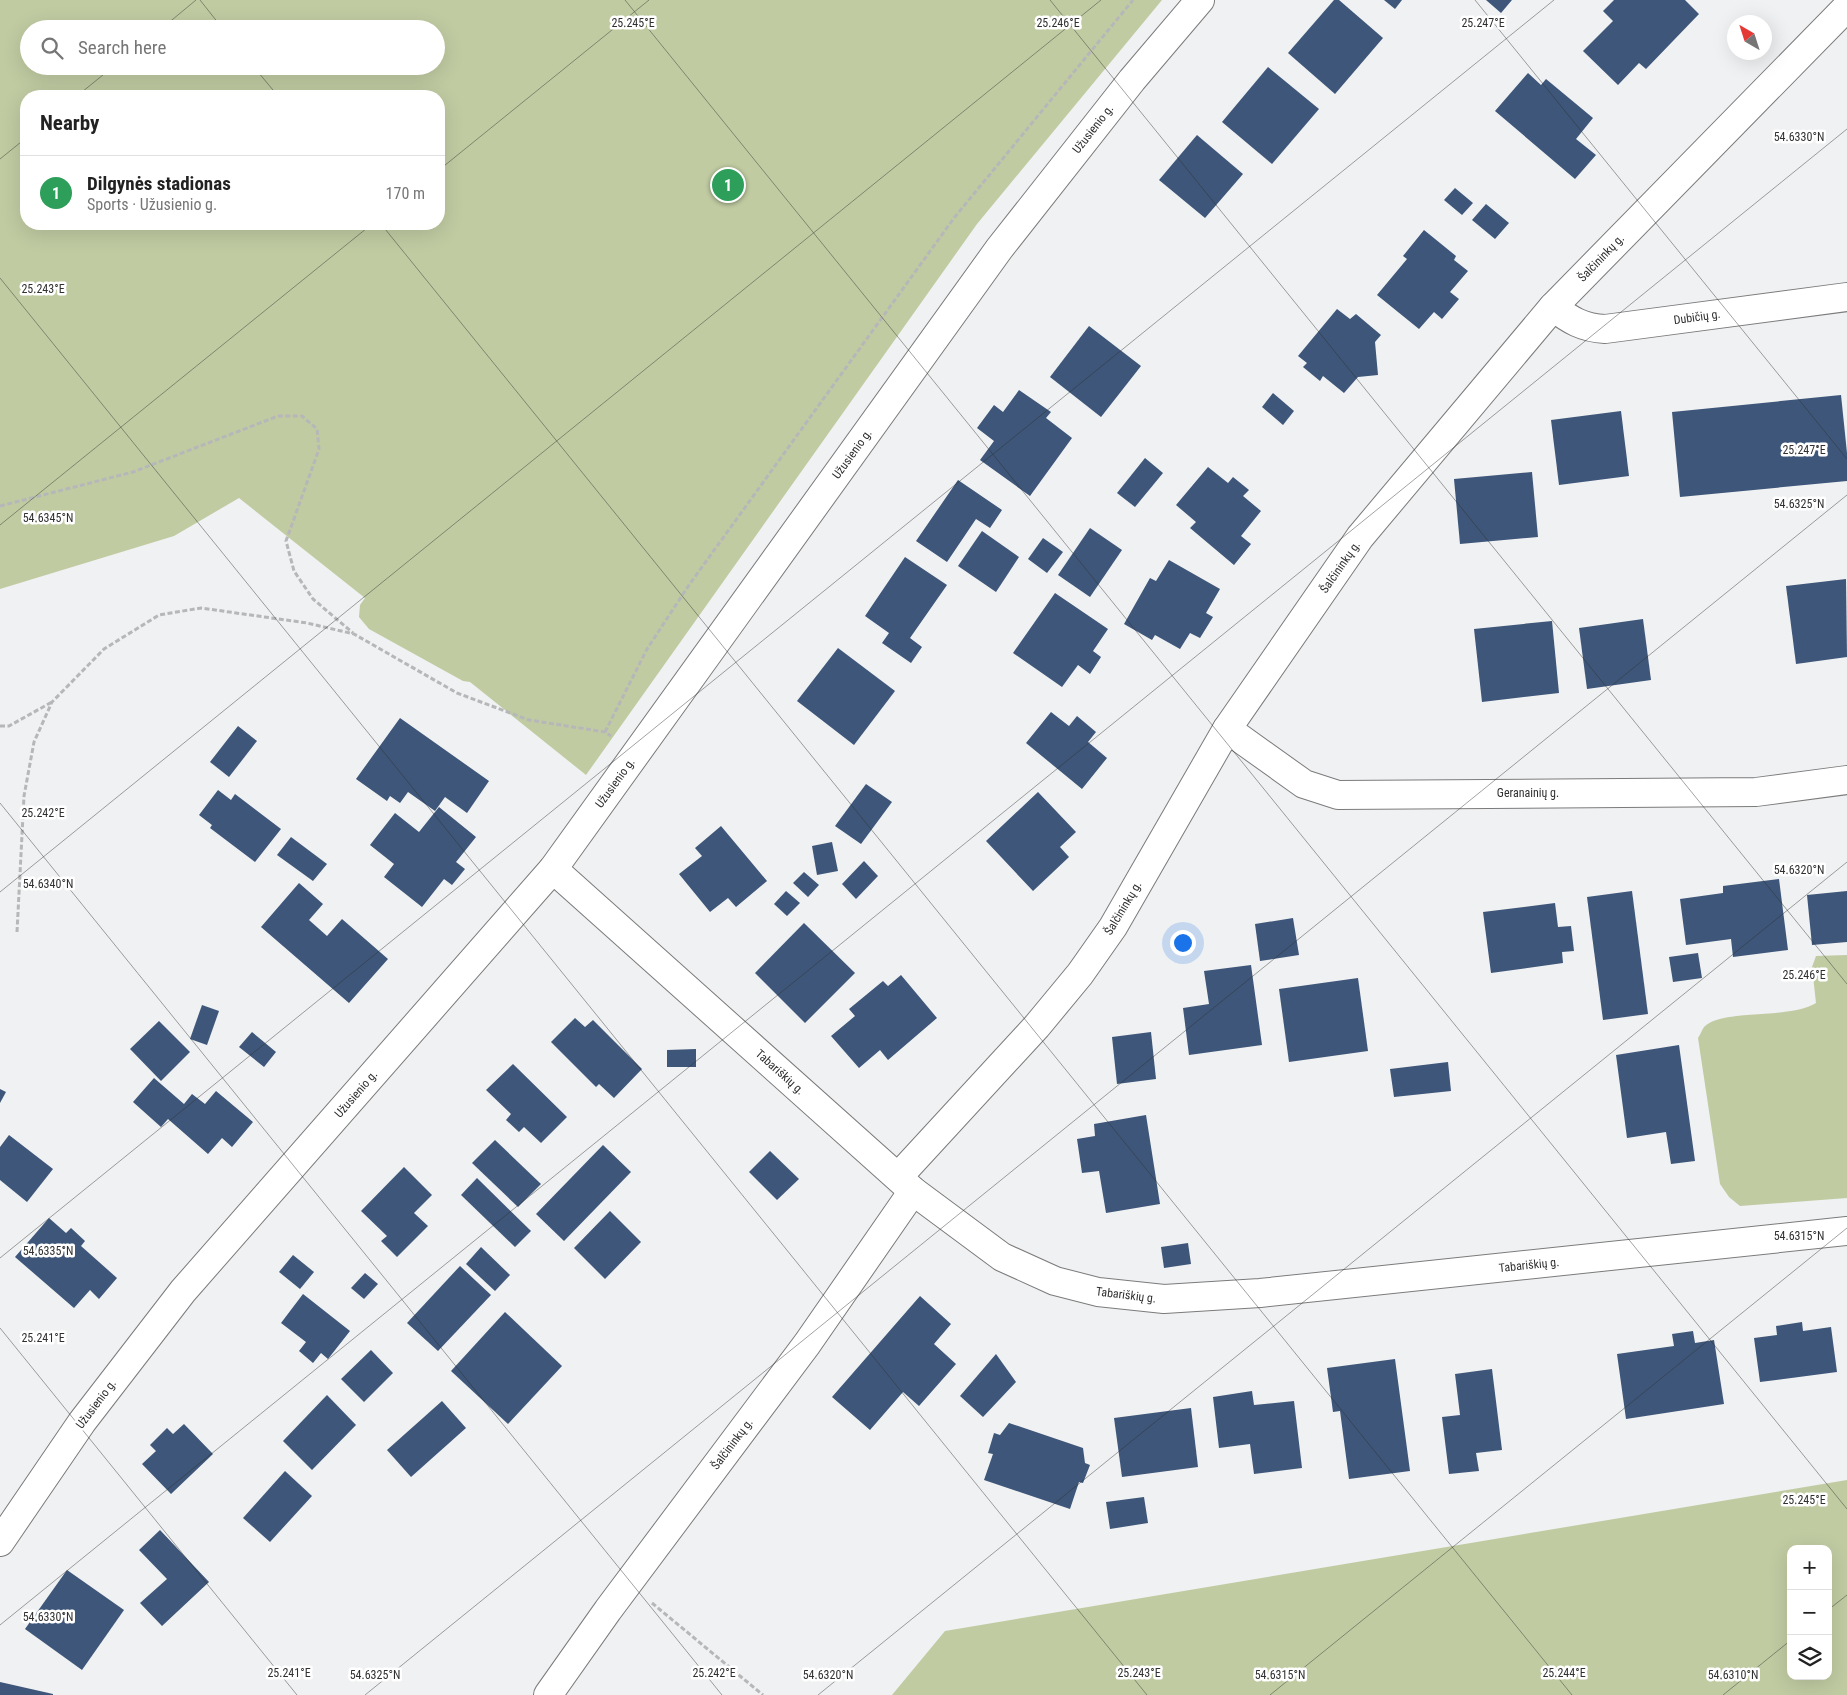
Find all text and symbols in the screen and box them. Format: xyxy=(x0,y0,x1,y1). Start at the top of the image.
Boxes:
north arrow xyxy=(1727,15,1772,60)
text: 25.245°E xyxy=(611,16,655,30)
text: 25.246°E xyxy=(1036,16,1080,30)
text: 25.247°E xyxy=(1461,16,1505,30)
search box xyxy=(20,20,445,75)
icon: search xyxy=(38,34,66,62)
text: Search here xyxy=(78,36,166,59)
street label: Užusienio g. xyxy=(1070,102,1116,156)
text: Nearby xyxy=(40,111,99,135)
text: 54.6330°N xyxy=(1774,130,1824,144)
pin: 1 xyxy=(712,166,744,204)
text: Dilgynės stadionas xyxy=(87,172,231,195)
text: 1 xyxy=(52,184,60,203)
text: 170 m xyxy=(386,184,425,203)
text: Sports · Užusienio g. xyxy=(87,195,217,214)
street label: Šalčininkų g. xyxy=(1574,231,1627,285)
text: 25.243°E xyxy=(21,282,65,296)
street label: Dubičių g. xyxy=(1673,307,1721,327)
street label: Užusienio g. xyxy=(829,426,875,482)
text: 25.247°E xyxy=(1782,443,1826,457)
text: 54.6325°N xyxy=(1774,497,1824,511)
text: 54.6345°N xyxy=(23,511,73,525)
street label: Šalčininkų g. xyxy=(1316,538,1363,596)
street label: Užusienio g. xyxy=(592,755,638,811)
street label: Geranainių g. xyxy=(1497,786,1559,800)
text: 25.242°E xyxy=(21,806,65,820)
text: 54.6320°N xyxy=(1774,863,1824,877)
text: 54.6340°N xyxy=(23,877,73,891)
street label: Šalčininkų g. xyxy=(1101,878,1145,938)
your location xyxy=(1170,930,1196,956)
text: 25.246°E xyxy=(1782,968,1826,982)
street label: Tabariškių g. xyxy=(753,1046,807,1098)
street label: Užusienio g. xyxy=(332,1067,380,1121)
text: 54.6315°N xyxy=(1774,1229,1824,1243)
text: 54.6335°N xyxy=(23,1244,73,1258)
street label: Tabariškių g. xyxy=(1498,1255,1560,1275)
street label: Tabariškių g. xyxy=(1095,1284,1157,1306)
text: 25.241°E xyxy=(21,1331,65,1345)
street label: Užusienio g. xyxy=(73,1377,119,1431)
street label: Šalčininkų g. xyxy=(707,1415,756,1472)
text: 25.245°E xyxy=(1782,1493,1826,1507)
map controls xyxy=(1787,1545,1832,1680)
button: + xyxy=(1787,1545,1832,1590)
button: − xyxy=(1787,1590,1832,1635)
text: 54.6330°N xyxy=(23,1610,73,1624)
button: layers xyxy=(1787,1635,1832,1680)
text: 25.241°E xyxy=(267,1666,311,1680)
text: 25.242°E xyxy=(692,1666,736,1680)
text: 25.243°E xyxy=(1117,1666,1161,1680)
text: 25.244°E xyxy=(1542,1666,1586,1680)
text: 54.6325°N xyxy=(350,1668,400,1682)
text: 54.6320°N xyxy=(803,1668,853,1682)
text: 54.6315°N xyxy=(1255,1668,1305,1682)
text: 54.6310°N xyxy=(1708,1668,1758,1682)

